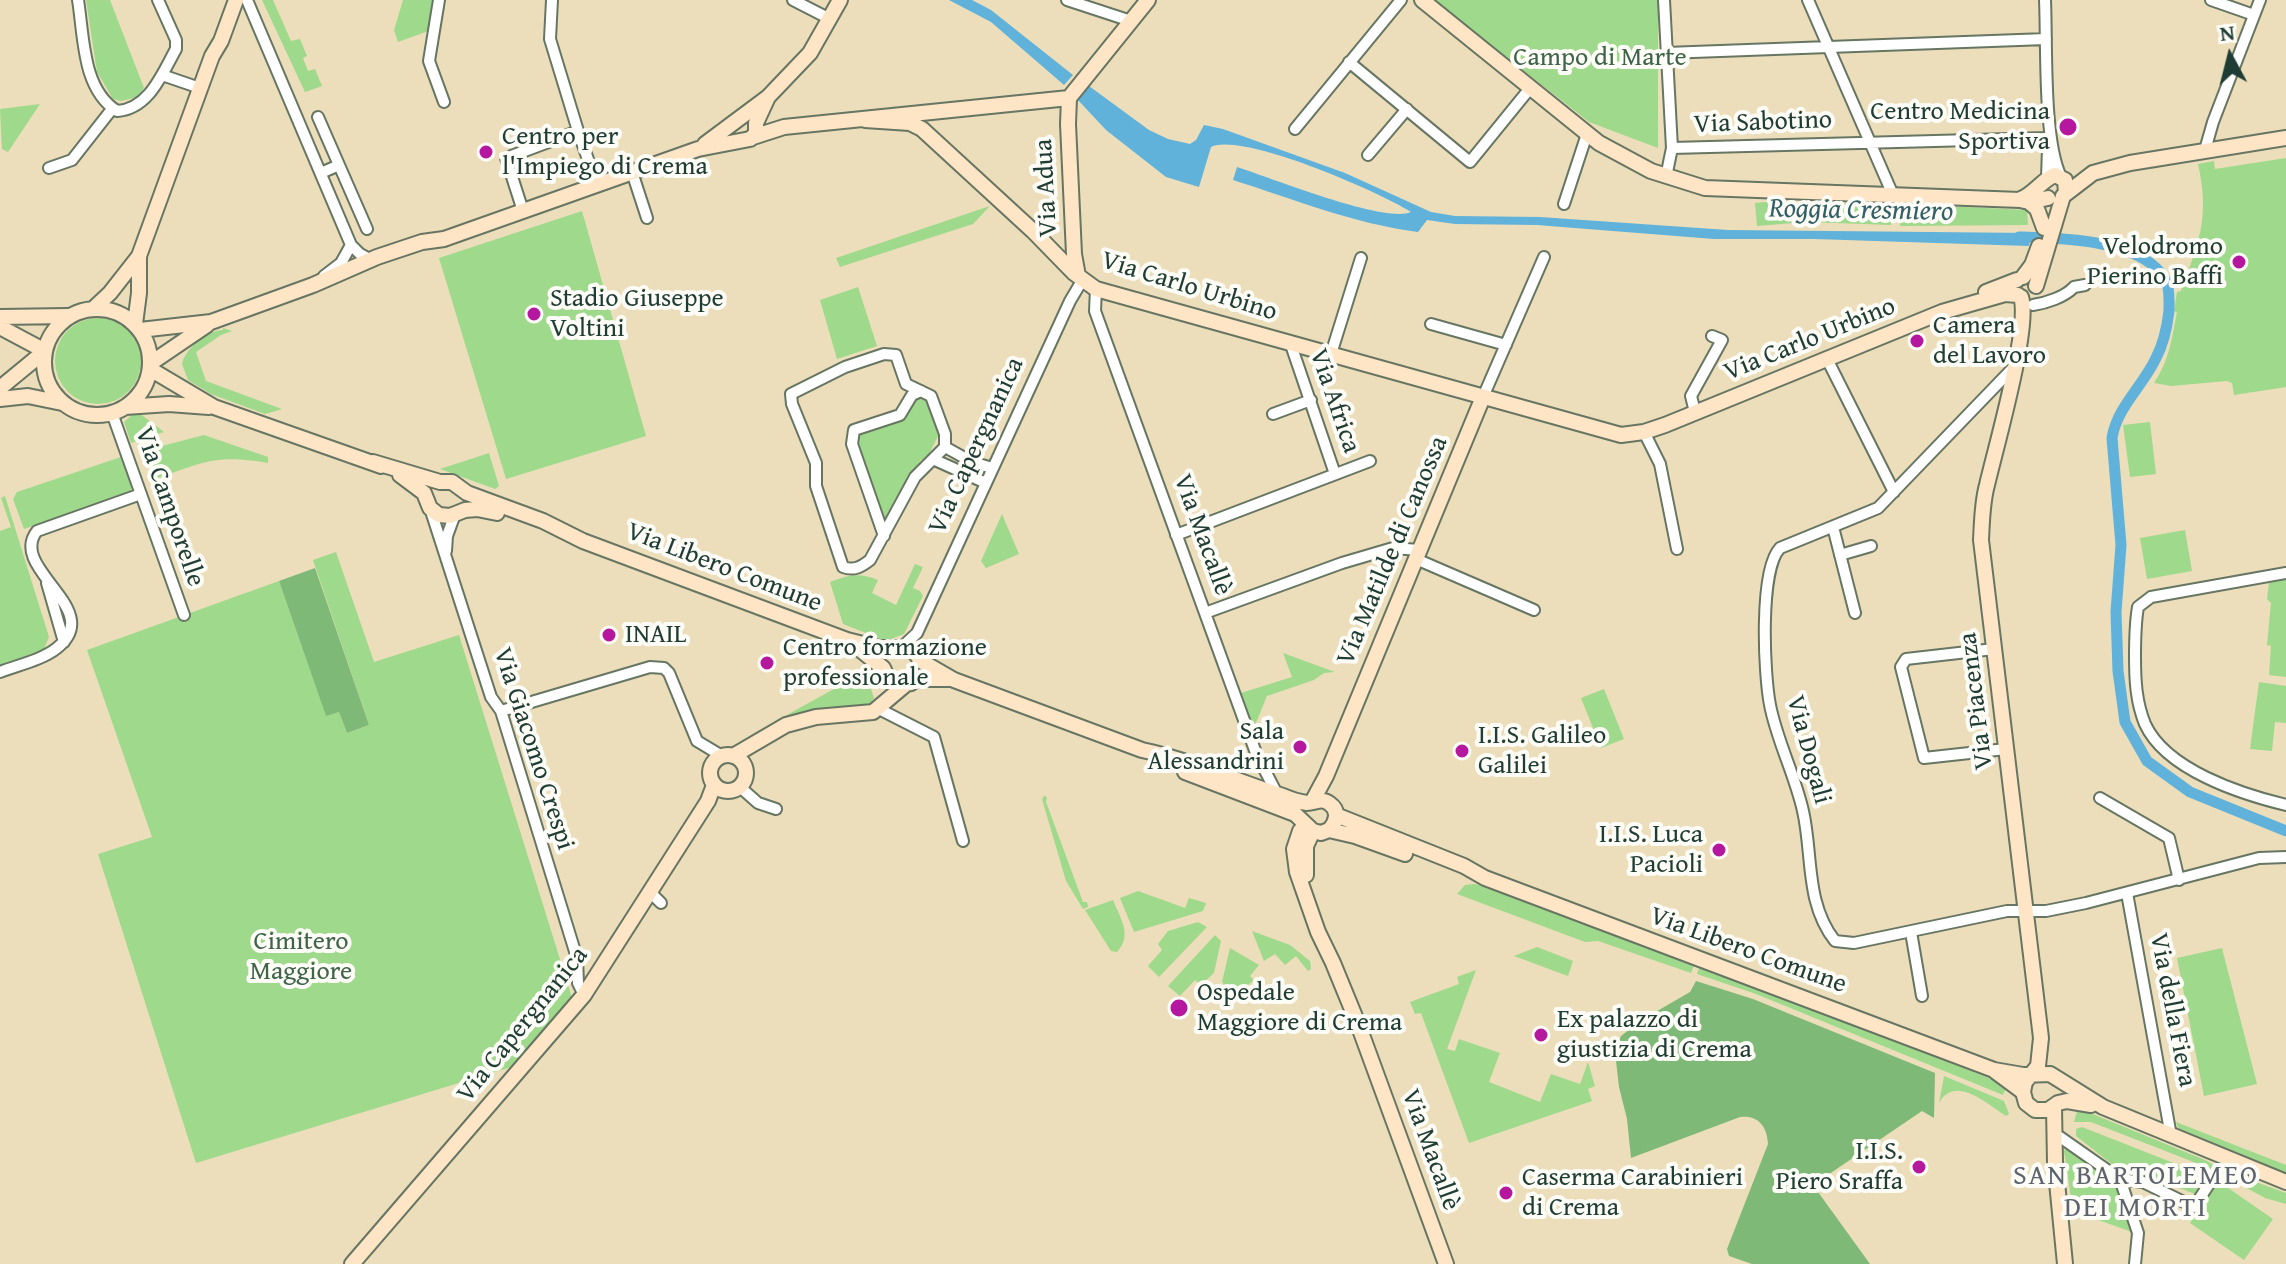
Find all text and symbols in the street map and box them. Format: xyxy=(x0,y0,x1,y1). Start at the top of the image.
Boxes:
text: N xyxy=(2218,15,2236,49)
north arrow xyxy=(2190,16,2270,96)
park label: Campo di Marte xyxy=(1513,42,1687,74)
place label: Centro Medicina Sportiva xyxy=(1870,96,2050,158)
street label: Via Sabotino xyxy=(1693,105,1833,141)
marker: Centro Medicina Sportiva xyxy=(2057,116,2079,138)
place label: Centro per l'Impiego di Crema xyxy=(502,121,708,182)
street label: Via Adua xyxy=(1029,138,1065,238)
marker: Centro per l'Impiego di Crema xyxy=(477,143,495,161)
water label: Roggia Cresmiero xyxy=(1769,193,1953,229)
place label: Velodromo Pierino Baffi xyxy=(2087,231,2223,292)
street label: Via Carlo Urbino xyxy=(1097,245,1281,329)
marker: Velodromo Pierino Baffi xyxy=(2230,253,2248,271)
place label: Stadio Giuseppe Voltini xyxy=(550,283,724,344)
street label: Via Carlo Urbino xyxy=(1720,291,1900,389)
marker: Stadio Giuseppe Voltini xyxy=(525,305,543,323)
place label: Camera del Lavoro xyxy=(1933,310,2046,372)
marker: Camera del Lavoro xyxy=(1908,332,1926,350)
street label: Via Africa xyxy=(1302,345,1366,457)
street label: Via Capergnanica xyxy=(922,353,1032,539)
street label: Via Camporelle xyxy=(127,423,211,591)
street label: Via Matilde di Canossa xyxy=(1331,432,1455,670)
street label: Via Macallè xyxy=(1166,470,1238,600)
street label: Via Libero Comune xyxy=(622,516,826,620)
place label: INAIL xyxy=(625,619,686,651)
marker: INAIL xyxy=(600,626,618,644)
street label: Via Piacenza xyxy=(1953,631,2001,771)
place label: Centro formazione professionale xyxy=(783,632,987,694)
street label: Via Giacomo Crespi xyxy=(486,644,580,854)
marker: Centro formazione professionale xyxy=(758,654,776,672)
street label: Via Dogali xyxy=(1779,692,1837,808)
place label: Sala Alessandrini xyxy=(1147,716,1284,778)
place label: I.I.S. Galileo Galilei xyxy=(1478,720,1606,782)
marker: Sala Alessandrini xyxy=(1291,738,1309,756)
marker: I.I.S. Galileo Galilei xyxy=(1453,742,1471,760)
place label: I.I.S. Luca Pacioli xyxy=(1599,819,1703,880)
marker: I.I.S. Luca Pacioli xyxy=(1710,841,1728,859)
street label: Via Libero Comune xyxy=(1646,901,1850,1001)
park label: Cimitero Maggiore xyxy=(250,926,352,988)
street label: Via della Fiera xyxy=(2142,930,2202,1090)
street label: Via Capergnanica xyxy=(451,941,595,1109)
place label: Ospedale Maggiore di Crema xyxy=(1197,977,1402,1038)
marker: Ospedale Maggiore di Crema xyxy=(1168,997,1190,1019)
place label: Ex palazzo di giustizia di Crema xyxy=(1557,1004,1752,1066)
marker: Ex palazzo di giustizia di Crema xyxy=(1532,1026,1550,1044)
street label: Via Macallè xyxy=(1394,1085,1466,1215)
place label: I.I.S. Piero Sraffa xyxy=(1776,1136,1903,1198)
marker: I.I.S. Piero Sraffa xyxy=(1910,1158,1928,1176)
district label: SAN BARTOLEMEO DEI MORTI xyxy=(2013,1160,2259,1226)
place label: Caserma Carabinieri di Crema xyxy=(1522,1162,1743,1224)
marker: Caserma Carabinieri di Crema xyxy=(1497,1184,1515,1202)

